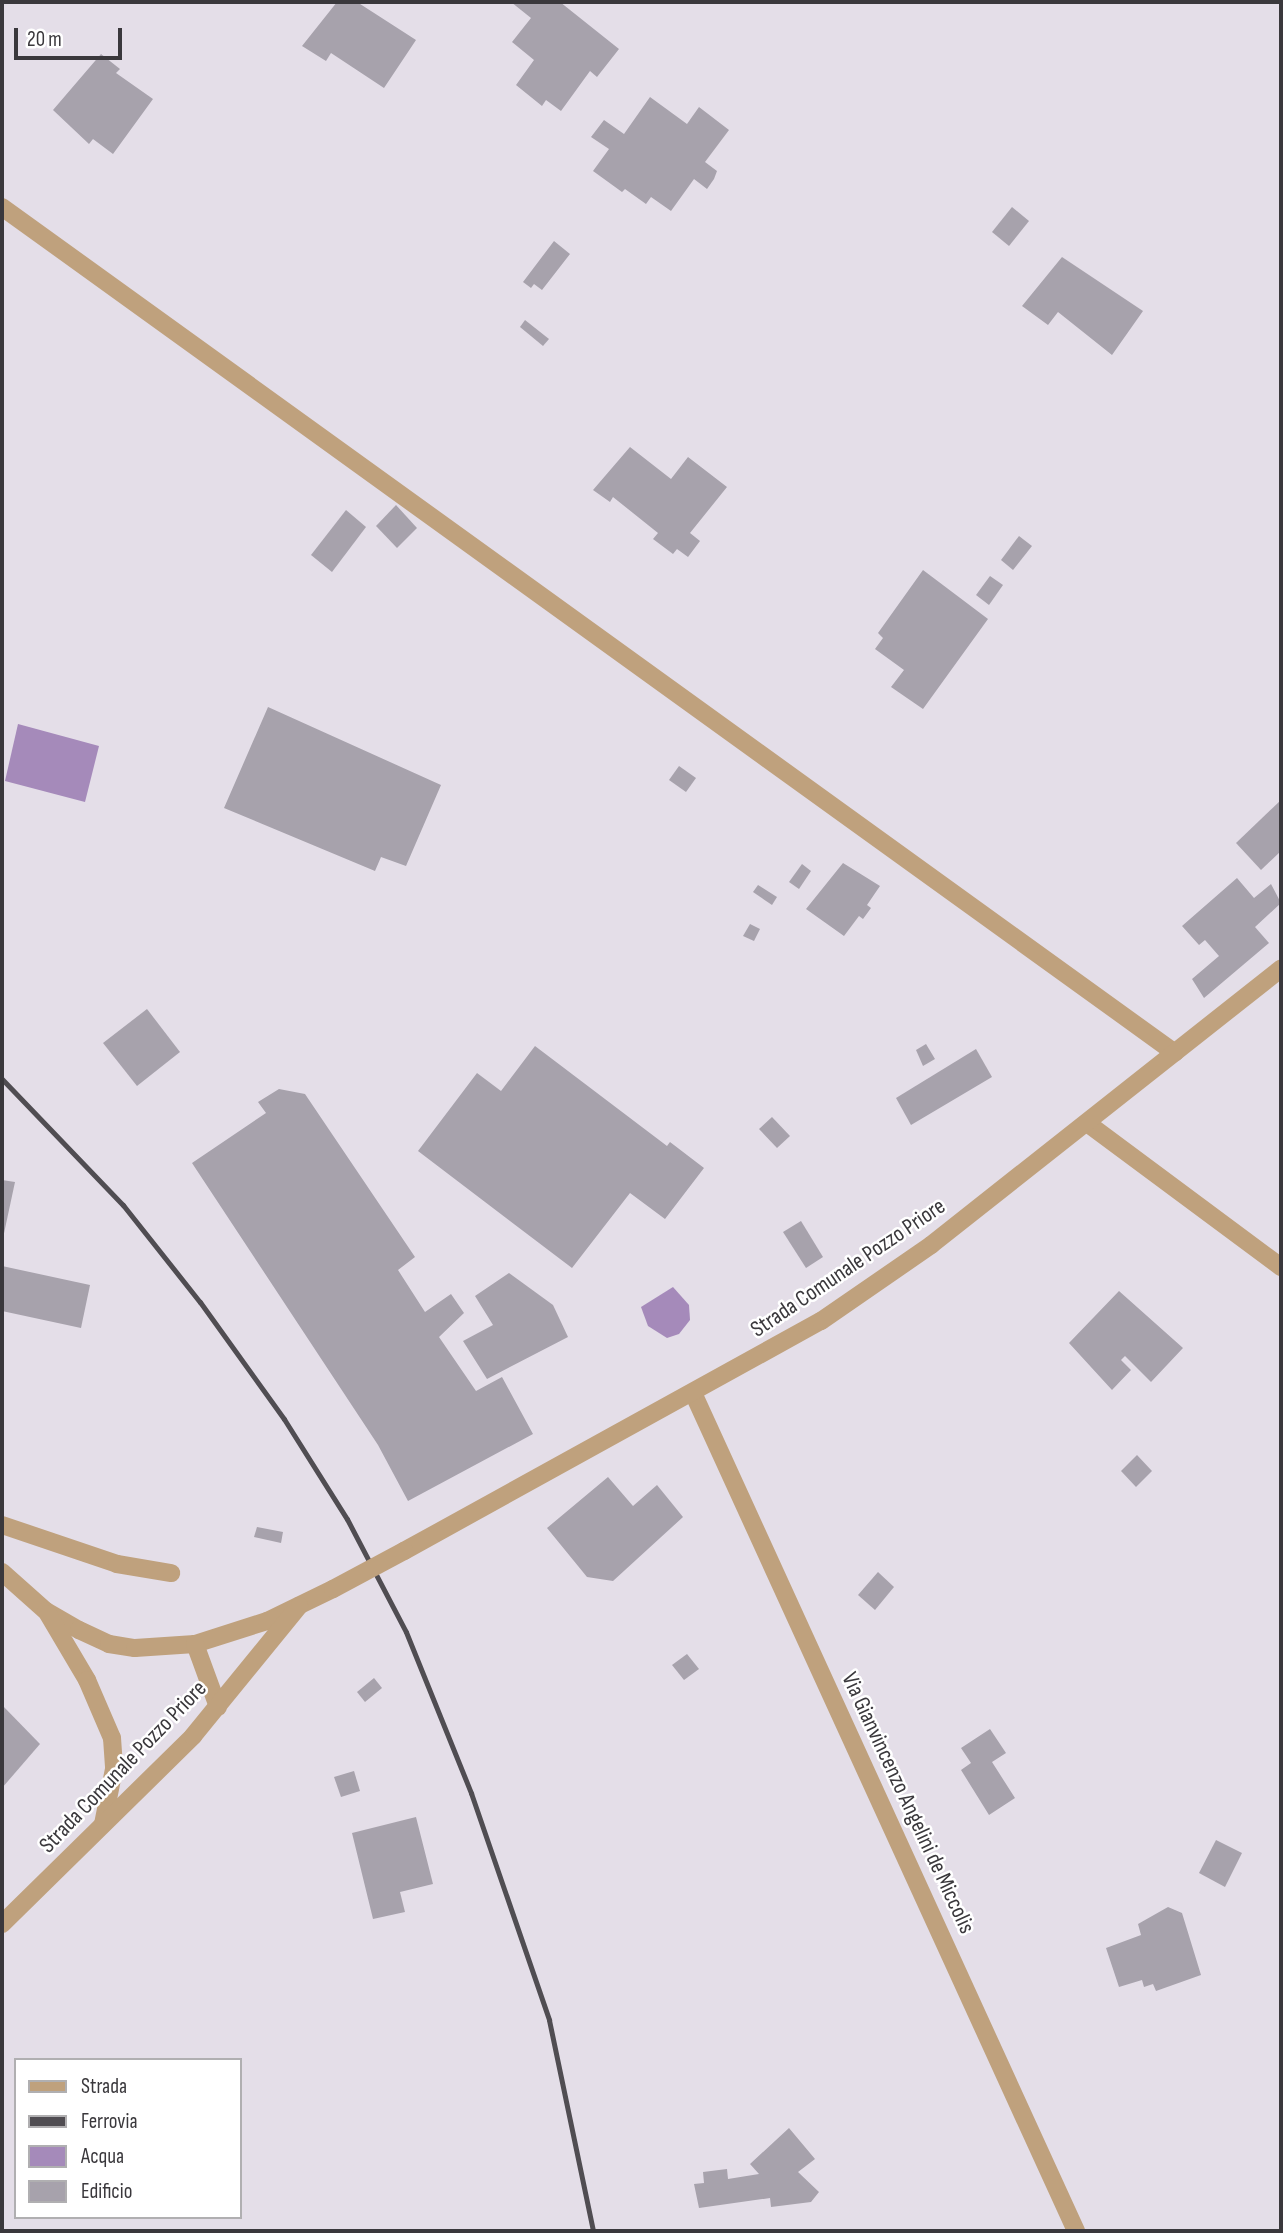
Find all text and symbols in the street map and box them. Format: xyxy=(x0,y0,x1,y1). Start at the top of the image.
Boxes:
scale bar xyxy=(18,14,126,58)
text: 20 m xyxy=(27,27,62,52)
street label: Strada Comunale Pozzo Priore xyxy=(745,1193,951,1343)
street label: Via Gianvincenzo Angelini de Miccolis xyxy=(835,1668,981,1938)
street label: Strada Comunale Pozzo Priore xyxy=(34,1675,212,1859)
legend xyxy=(14,2058,242,2219)
text: Strada xyxy=(81,2074,127,2099)
text: Ferrovia xyxy=(81,2109,138,2134)
text: Acqua xyxy=(81,2144,124,2169)
text: Edificio xyxy=(81,2179,132,2204)

